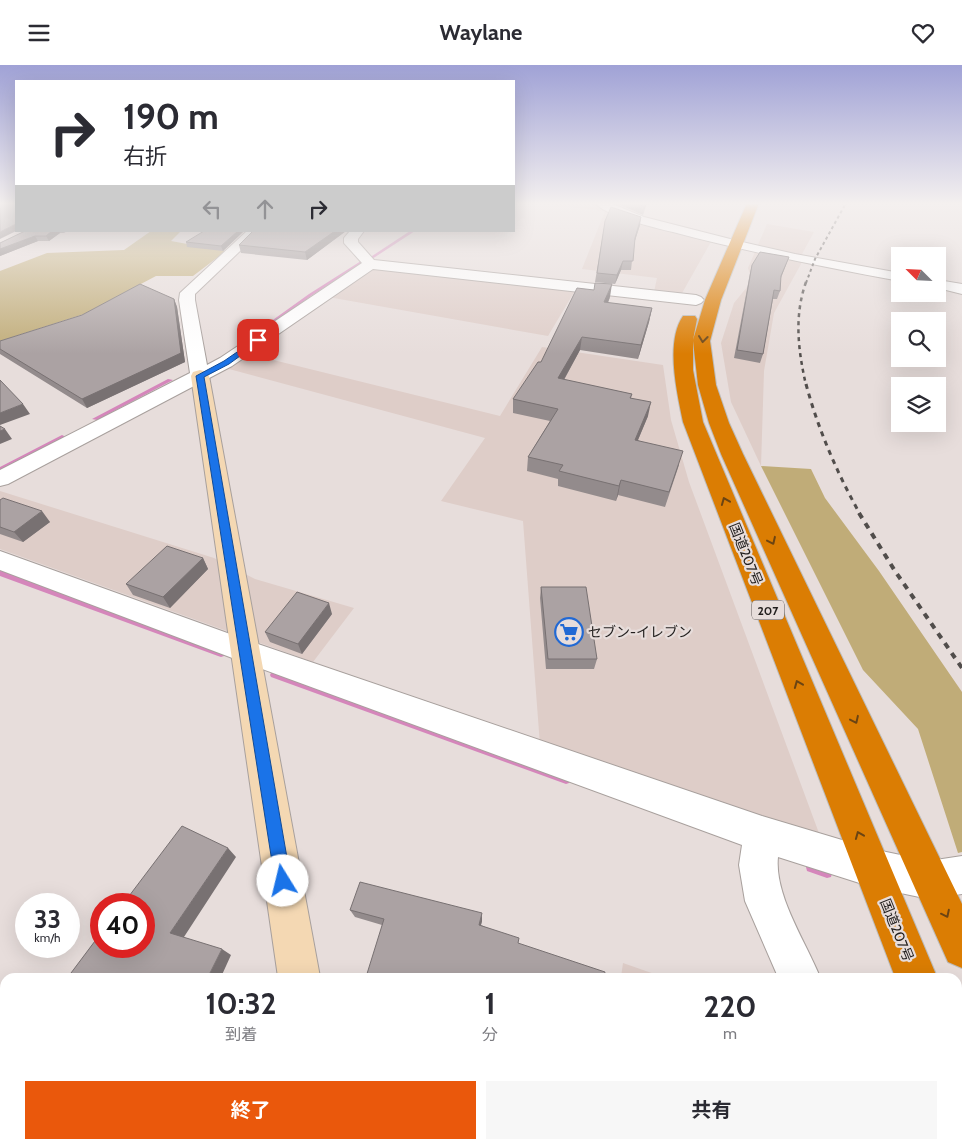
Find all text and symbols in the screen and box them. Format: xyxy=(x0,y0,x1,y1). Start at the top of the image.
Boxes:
icon: menu xyxy=(25,19,53,47)
text: Waylane xyxy=(440,19,522,46)
icon: heart xyxy=(909,19,937,47)
text: 190 m xyxy=(123,95,219,138)
icon: right xyxy=(40,100,105,165)
text: 右折 xyxy=(123,143,167,170)
icon: left xyxy=(198,195,226,223)
icon: ahead xyxy=(251,195,279,223)
icon: right xyxy=(304,195,332,223)
north arrow xyxy=(891,247,946,303)
map controls xyxy=(891,247,946,432)
button: search xyxy=(891,312,946,367)
pin xyxy=(237,319,279,361)
icon: arrive xyxy=(244,326,272,354)
one-way arrow xyxy=(698,336,709,344)
button: layers xyxy=(891,377,946,432)
one-way arrow xyxy=(720,497,731,506)
street label: 国道207号 xyxy=(725,520,767,588)
one-way arrow xyxy=(765,535,775,544)
road number: 207 xyxy=(752,601,784,619)
supermarket icon: セブン-イレブン xyxy=(554,617,584,647)
place label: セブン-イレブン xyxy=(588,623,692,641)
one-way arrow xyxy=(794,680,804,689)
one-way arrow xyxy=(848,715,859,724)
one-way arrow xyxy=(854,831,865,840)
position arrow xyxy=(256,854,308,906)
speed limit sign: 40 xyxy=(90,893,155,958)
street label: 国道207号 xyxy=(876,896,918,964)
text: 33 xyxy=(34,904,61,934)
one-way arrow xyxy=(940,909,950,918)
text: km/h xyxy=(34,930,61,945)
text: 10:32 xyxy=(206,985,276,1022)
text: 1 xyxy=(484,985,496,1022)
text: 220 xyxy=(704,988,756,1025)
text: m xyxy=(723,1024,737,1043)
text: 到着 xyxy=(225,1025,257,1044)
text: 分 xyxy=(482,1025,498,1044)
button: 終了 xyxy=(25,1081,476,1139)
button: 共有 xyxy=(486,1081,937,1139)

